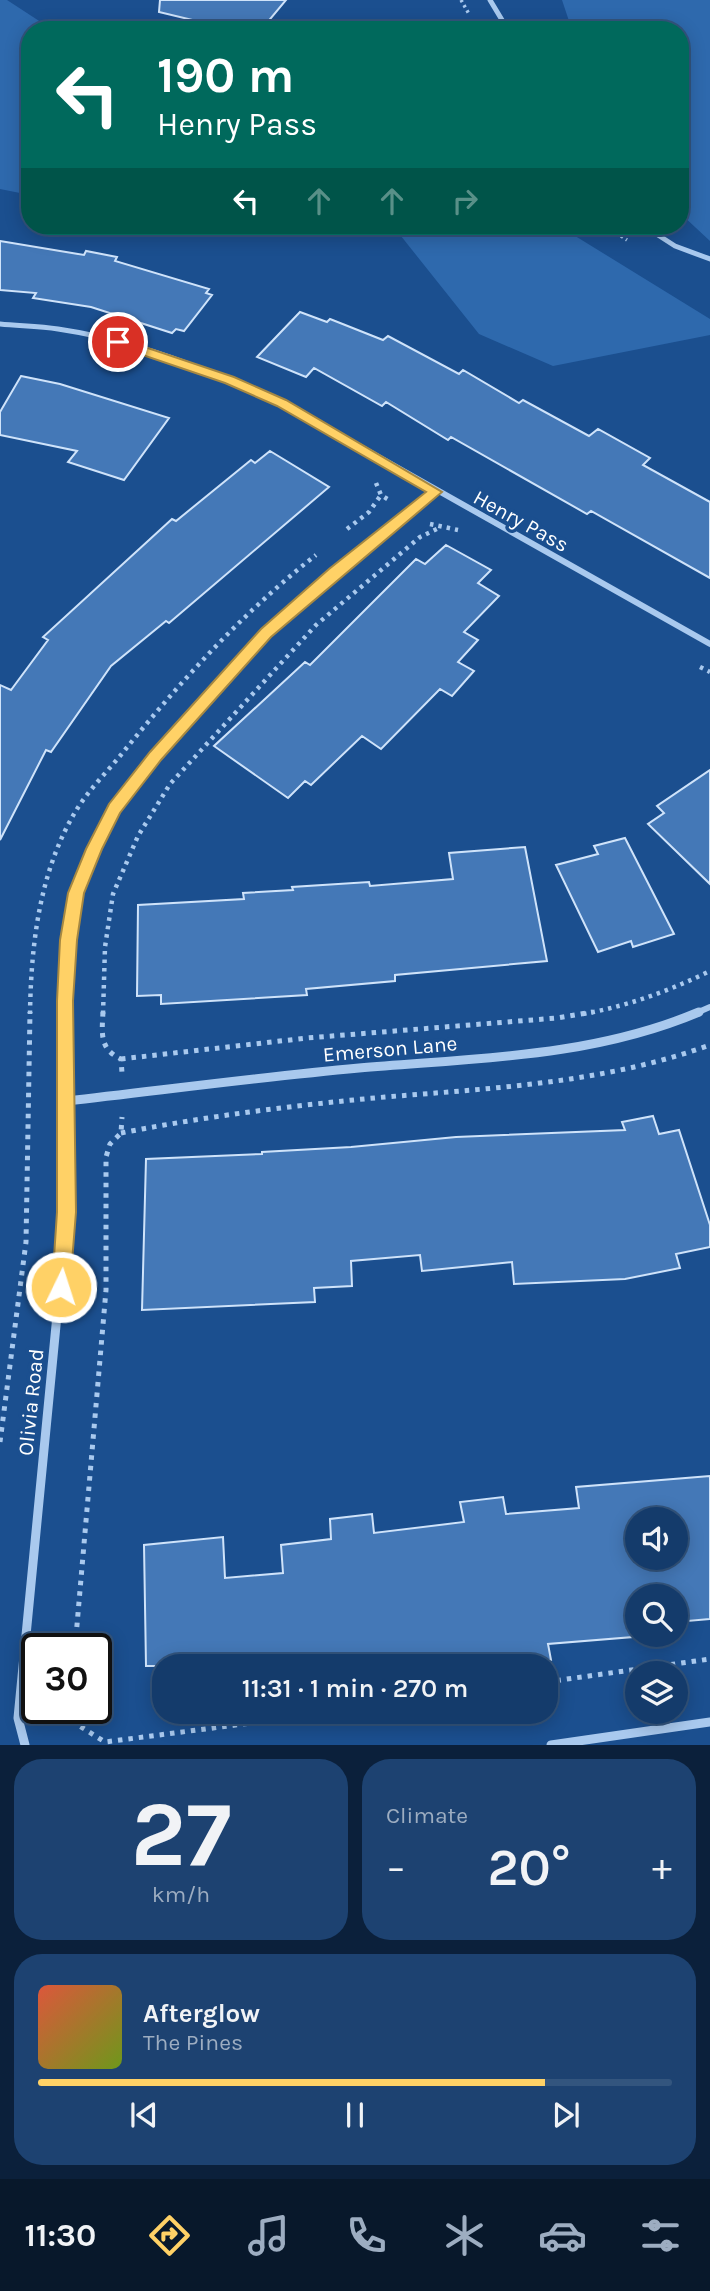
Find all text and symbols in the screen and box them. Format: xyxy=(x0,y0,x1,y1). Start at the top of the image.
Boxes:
text: 190 m xyxy=(157,47,294,104)
icon: left xyxy=(42,49,133,140)
text: Henry Pass xyxy=(157,106,317,143)
icon: left xyxy=(227,182,265,220)
icon: ahead xyxy=(300,182,338,220)
icon: ahead xyxy=(373,182,411,220)
icon: right xyxy=(446,182,484,220)
pin xyxy=(88,312,148,372)
icon: arrive xyxy=(99,323,137,361)
street label: Henry Pass xyxy=(469,485,573,557)
street label: Emerson Lane xyxy=(322,1031,458,1067)
position arrow xyxy=(24,1250,98,1324)
street label: Olivia Road xyxy=(13,1347,49,1457)
map controls xyxy=(625,1507,688,1724)
button: sound xyxy=(625,1507,688,1570)
button: search xyxy=(625,1584,688,1647)
speed limit sign: 30 xyxy=(21,1633,112,1724)
button: layers xyxy=(625,1661,688,1724)
text: 11:31 · 1 min · 270 m xyxy=(242,1673,468,1704)
text: 27 xyxy=(131,1782,231,1888)
text: Climate xyxy=(386,1802,468,1829)
text: 20° xyxy=(488,1837,570,1898)
text: − xyxy=(386,1845,406,1890)
text: + xyxy=(652,1845,672,1890)
text: km/h xyxy=(152,1881,210,1908)
text: Afterglow xyxy=(143,1998,260,2029)
text: The Pines xyxy=(143,2029,243,2056)
icon: previous xyxy=(125,2096,163,2134)
icon: pause xyxy=(336,2096,374,2134)
icon: next xyxy=(547,2096,585,2134)
icon: directions xyxy=(145,2211,194,2260)
icon: music xyxy=(244,2211,293,2260)
icon: phone xyxy=(342,2211,391,2260)
icon: climate xyxy=(440,2211,489,2260)
icon: car xyxy=(538,2211,587,2260)
icon: filters xyxy=(636,2211,685,2260)
text: 11:30 xyxy=(25,2217,96,2254)

